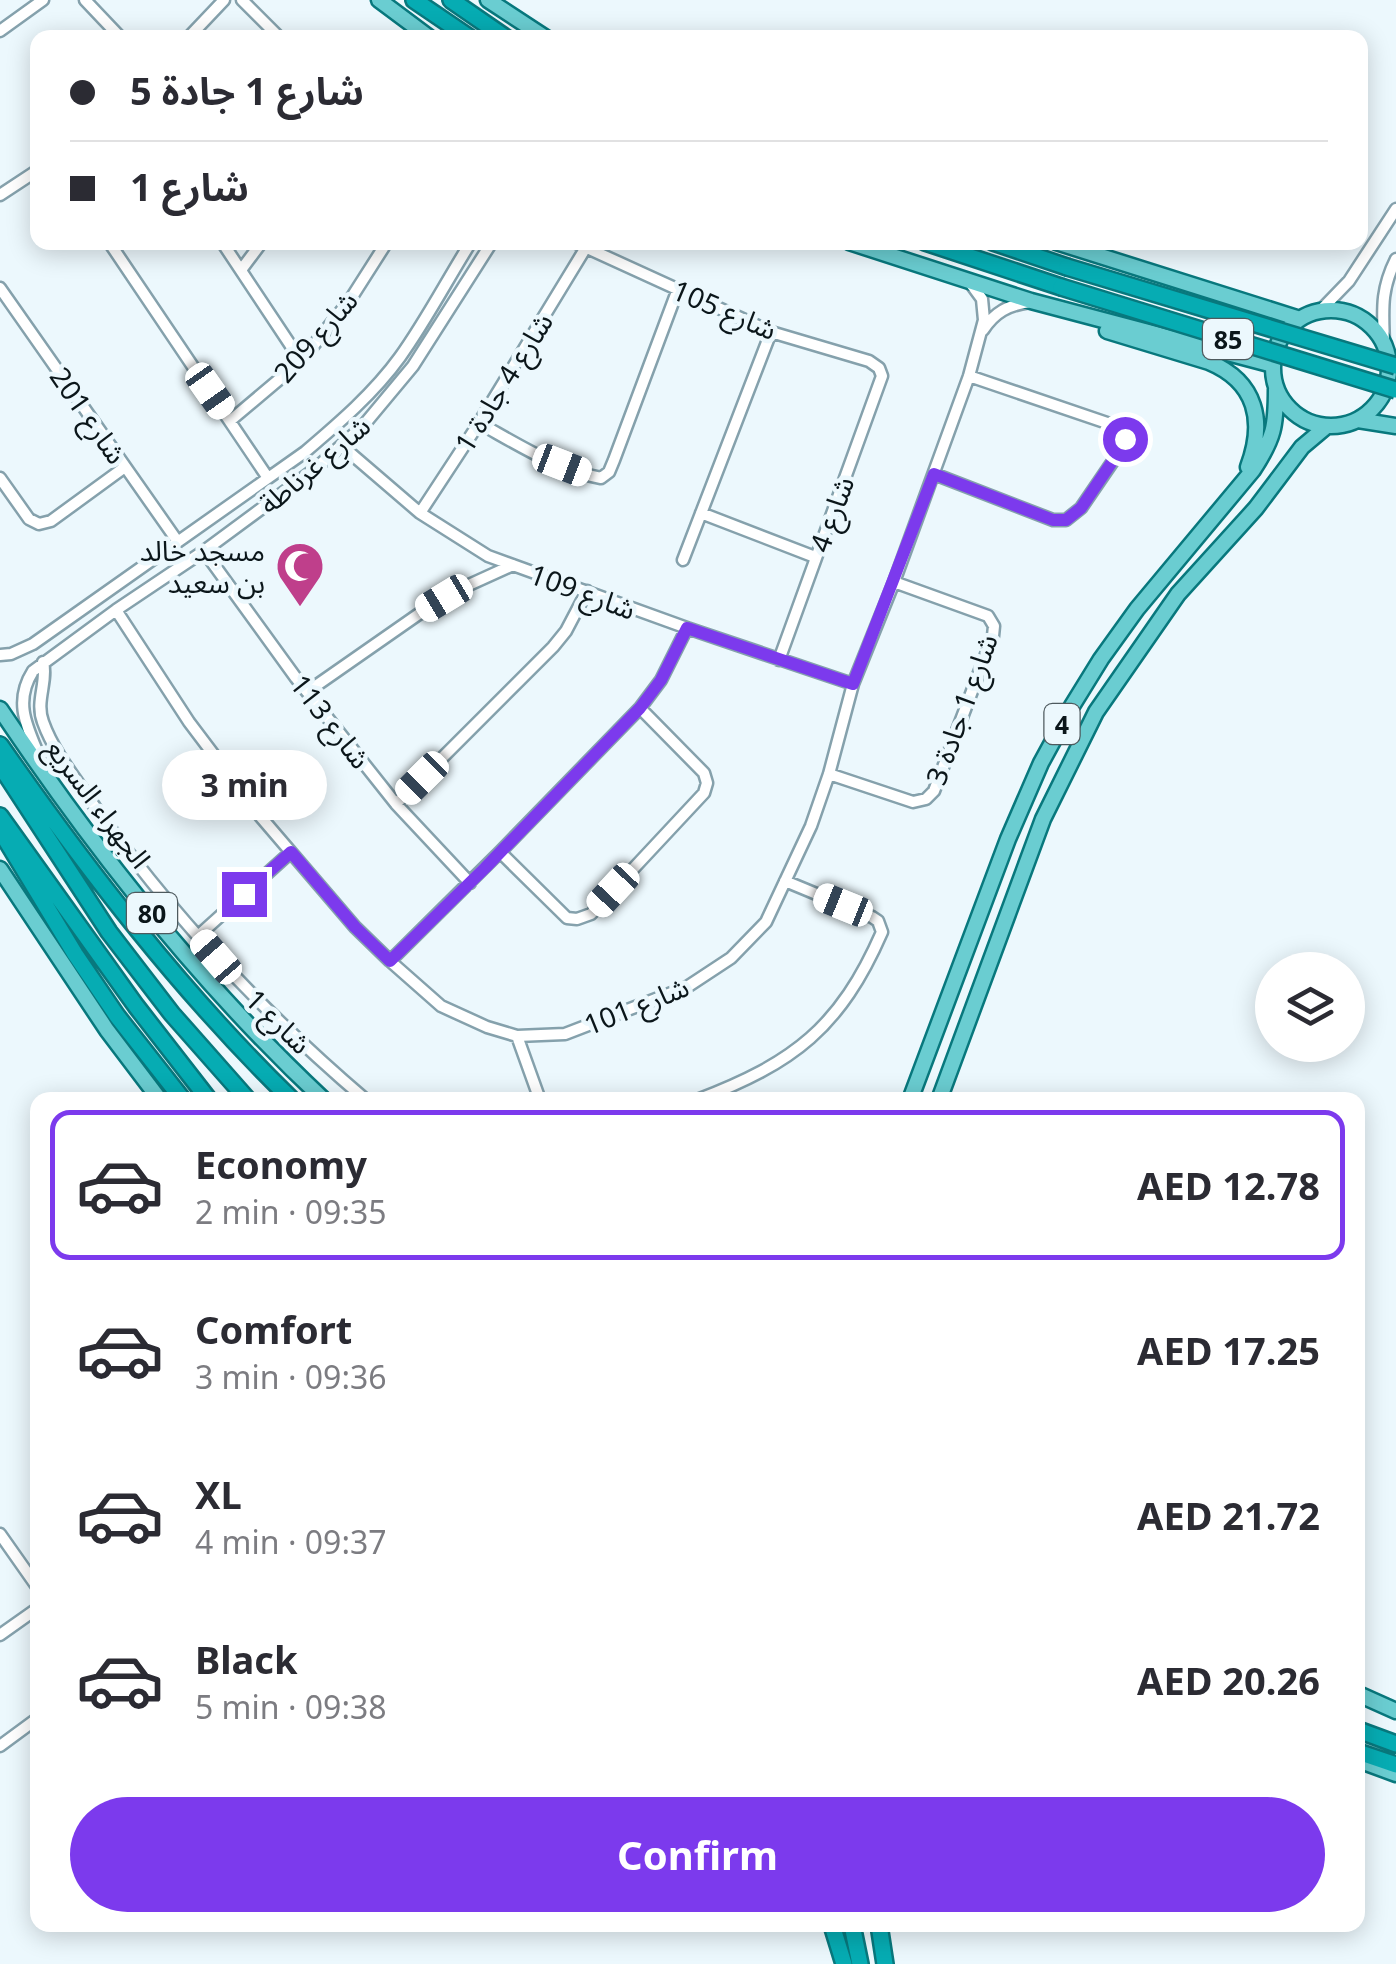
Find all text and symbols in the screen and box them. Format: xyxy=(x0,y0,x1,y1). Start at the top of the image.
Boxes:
text: شارع 1 جادة 5 xyxy=(130,64,364,116)
text: شارع 1 xyxy=(130,160,249,212)
street label: شارع 105 xyxy=(666,270,783,351)
street label: شارع 209 xyxy=(265,282,368,392)
street label: شارع 4 جادة 1 xyxy=(445,305,563,461)
road number: 85 xyxy=(1203,319,1253,359)
car xyxy=(181,358,239,424)
street label: شارع 201 xyxy=(39,359,136,473)
street label: شارع غرناطة xyxy=(250,406,380,524)
route start xyxy=(1103,417,1148,462)
car xyxy=(529,440,595,490)
street label: شارع 4 xyxy=(800,471,865,558)
place label: مسجد خالد بن سعيد xyxy=(140,531,265,601)
mosque icon: مسجد خالد بن سعيد xyxy=(274,540,326,608)
street label: شارع 109 xyxy=(524,554,641,630)
car xyxy=(411,570,477,626)
street label: شارع 1 جادة 3 xyxy=(916,628,1009,791)
street label: شارع 113 xyxy=(280,666,380,778)
road number: 4 xyxy=(1044,704,1080,744)
street label: الجهراء السريع xyxy=(35,730,160,877)
car xyxy=(390,746,454,810)
callout: 3 min xyxy=(162,749,326,819)
text: 3 min xyxy=(200,763,289,806)
car xyxy=(582,858,644,922)
route end xyxy=(222,872,267,917)
car xyxy=(810,880,876,930)
road number: 80 xyxy=(127,893,177,933)
car xyxy=(185,925,247,989)
map controls xyxy=(1255,952,1365,1062)
button: layers xyxy=(1255,952,1365,1062)
street label: شارع 101 xyxy=(578,967,695,1046)
street label: شارع 1 xyxy=(236,980,320,1064)
text: Economy xyxy=(195,1138,367,1190)
icon: car xyxy=(75,1140,165,1230)
text: AED 12.78 xyxy=(1137,1159,1320,1211)
text: 2 min · 09:35 xyxy=(195,1190,387,1233)
text: Comfort xyxy=(195,1303,352,1355)
icon: car xyxy=(75,1305,165,1395)
text: AED 17.25 xyxy=(1137,1324,1320,1376)
text: 3 min · 09:36 xyxy=(195,1355,387,1398)
text: XL xyxy=(195,1468,242,1520)
icon: car xyxy=(75,1470,165,1560)
text: AED 21.72 xyxy=(1137,1489,1320,1541)
text: 4 min · 09:37 xyxy=(195,1520,387,1563)
text: Black xyxy=(195,1633,298,1685)
icon: car xyxy=(75,1635,165,1725)
text: AED 20.26 xyxy=(1137,1654,1320,1706)
text: 5 min · 09:38 xyxy=(195,1685,387,1728)
button: Confirm xyxy=(70,1797,1325,1912)

